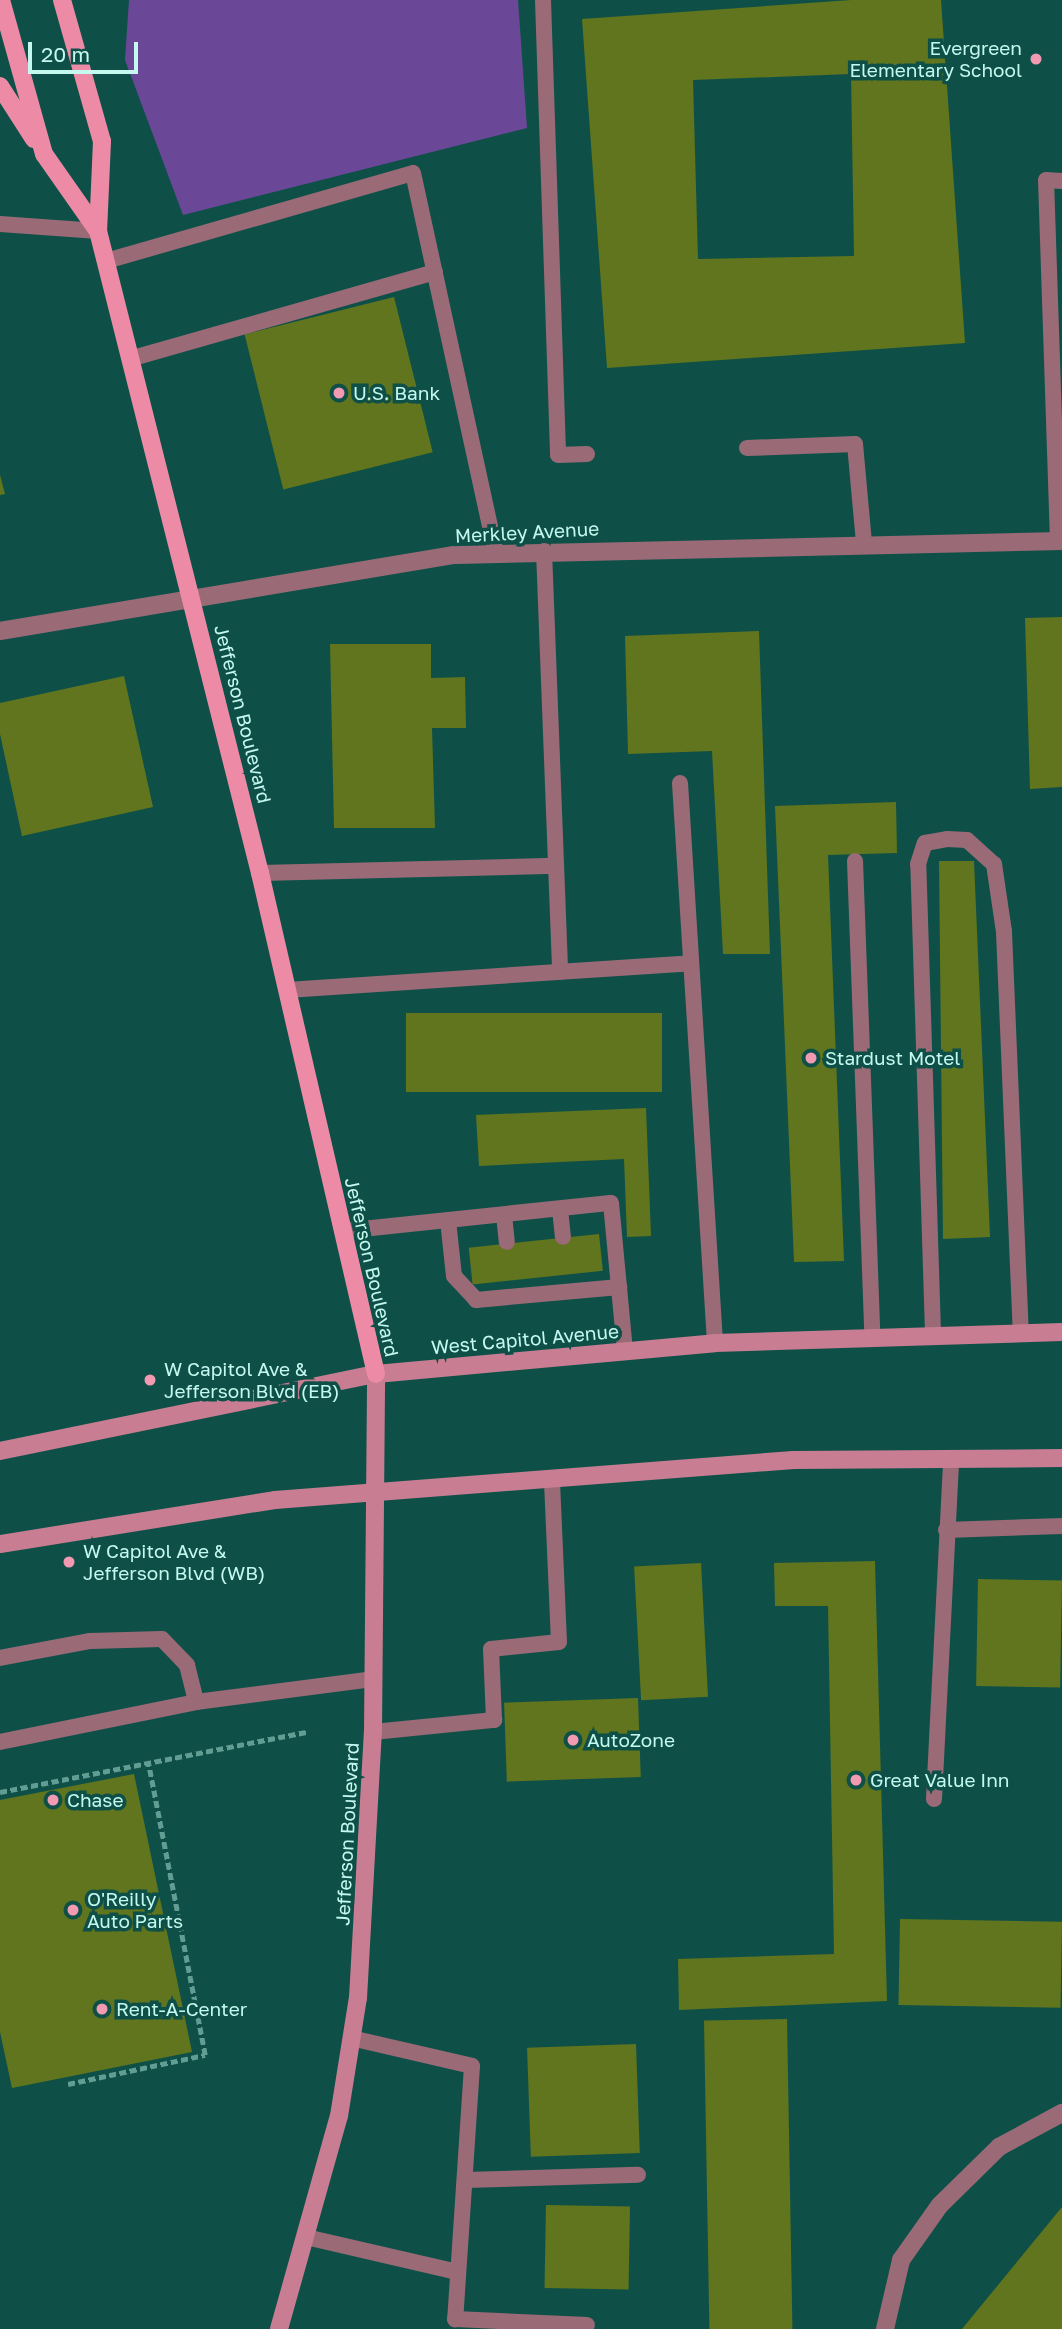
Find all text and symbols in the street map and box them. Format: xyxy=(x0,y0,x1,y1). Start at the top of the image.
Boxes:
scale bar xyxy=(32,28,142,72)
place label: Evergreen Elementary School xyxy=(849,37,1022,81)
text: 20 m xyxy=(41,41,90,67)
marker: Evergreen Elementary School xyxy=(1028,51,1044,67)
place label: U.S. Bank xyxy=(353,382,440,404)
marker: U.S. Bank xyxy=(331,385,347,401)
street label: Merkley Avenue xyxy=(454,517,600,547)
street label: Jefferson Boulevard xyxy=(210,622,276,806)
place label: Stardust Motel xyxy=(825,1047,960,1069)
marker: Stardust Motel xyxy=(803,1050,819,1066)
street label: Jefferson Boulevard xyxy=(340,1175,404,1359)
street label: West Capitol Avenue xyxy=(430,1319,620,1359)
place label: W Capitol Ave & Jefferson Blvd (EB) xyxy=(164,1358,339,1402)
marker: W Capitol Ave & Jefferson Blvd (EB) xyxy=(142,1372,158,1388)
place label: W Capitol Ave & Jefferson Blvd (WB) xyxy=(83,1540,265,1584)
marker: W Capitol Ave & Jefferson Blvd (WB) xyxy=(61,1554,77,1570)
place label: AutoZone xyxy=(587,1729,675,1751)
marker: AutoZone xyxy=(565,1732,581,1748)
street label: Jefferson Boulevard xyxy=(331,1742,363,1926)
place label: Great Value Inn xyxy=(870,1769,1010,1791)
marker: Great Value Inn xyxy=(848,1772,864,1788)
place label: Chase xyxy=(67,1789,123,1811)
marker: Chase xyxy=(45,1792,61,1808)
place label: O'Reilly Auto Parts xyxy=(87,1888,183,1932)
marker: O'Reilly Auto Parts xyxy=(65,1902,81,1918)
place label: Rent-A-Center xyxy=(116,1998,247,2020)
marker: Rent-A-Center xyxy=(94,2001,110,2017)

